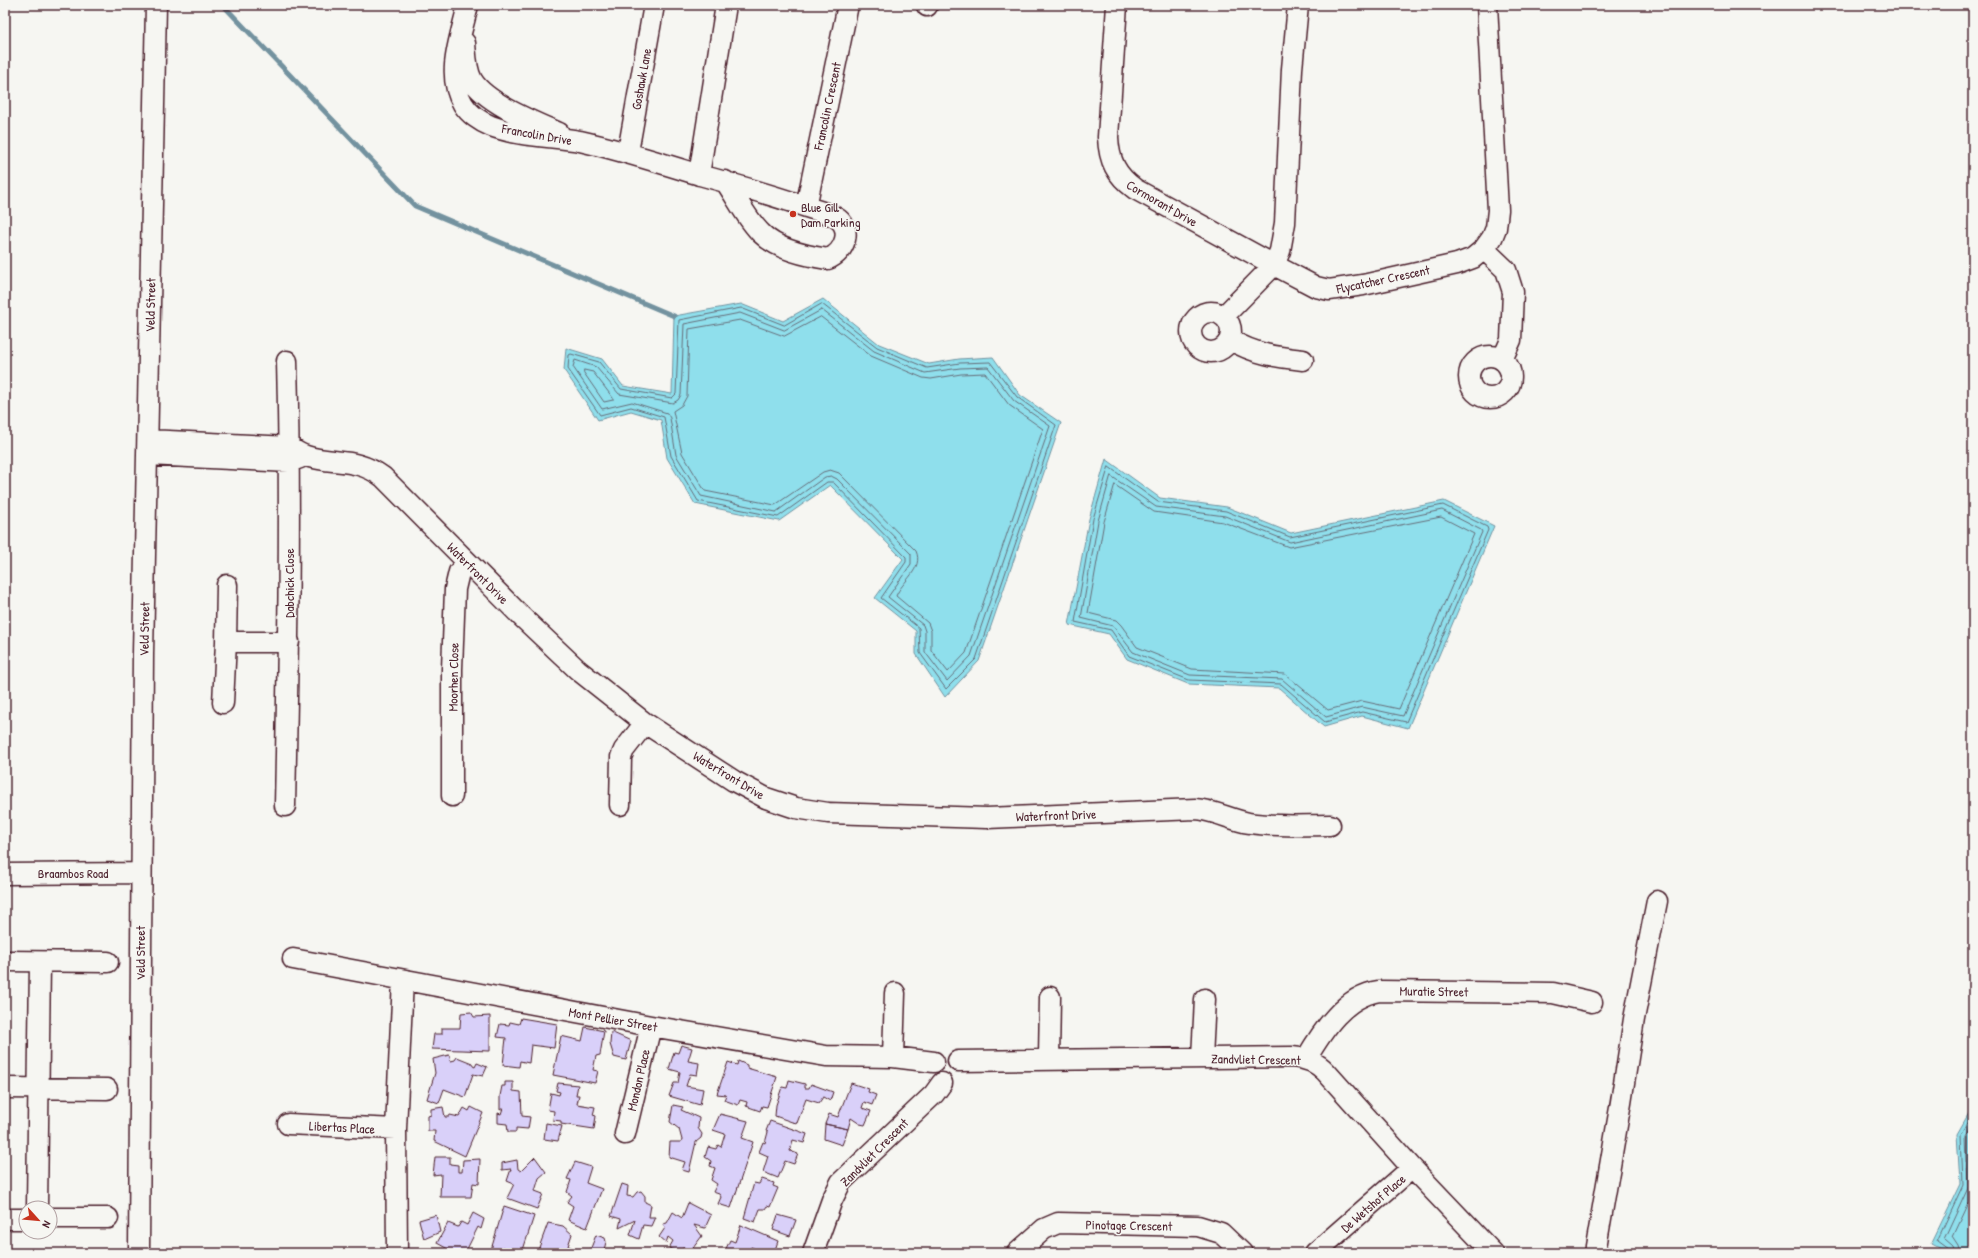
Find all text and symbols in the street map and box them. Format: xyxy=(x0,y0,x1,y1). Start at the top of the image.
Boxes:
street label: Goshawk Lane xyxy=(627,47,655,111)
street label: Francolin Crescent xyxy=(809,60,845,152)
street label: Francolin Drive xyxy=(500,119,573,149)
street label: Cormorant Drive xyxy=(1123,175,1201,231)
place label: Blue Gill Dam Parking xyxy=(801,198,861,231)
marker: Blue Gill Dam Parking xyxy=(788,209,798,219)
street label: Flycatcher Crescent xyxy=(1334,260,1432,298)
street label: Veld Street xyxy=(141,277,159,332)
street label: Waterfront Drive xyxy=(443,538,513,608)
street label: Dabchick Close xyxy=(280,548,298,618)
street label: Veld Street xyxy=(135,601,153,656)
street label: Moorhen Close xyxy=(443,642,463,712)
street label: Waterfront Drive xyxy=(690,747,768,803)
street label: Waterfront Drive xyxy=(1015,805,1097,825)
street label: Braambos Road xyxy=(38,864,108,882)
street label: Veld Street xyxy=(131,925,149,980)
street label: Muratie Street xyxy=(1399,981,1469,1001)
street label: Mont Pellier Street xyxy=(567,1002,659,1036)
street label: Mondon Place xyxy=(622,1047,654,1113)
street label: Zandvliet Crescent xyxy=(1211,1049,1302,1069)
street label: Zandvliet Crescent xyxy=(836,1114,912,1190)
street label: Libertas Place xyxy=(309,1116,375,1138)
street label: De Wetshof Place xyxy=(1337,1170,1409,1236)
north arrow xyxy=(18,1200,58,1240)
street label: Pinotage Crescent xyxy=(1086,1215,1173,1235)
text: N xyxy=(39,1219,54,1230)

